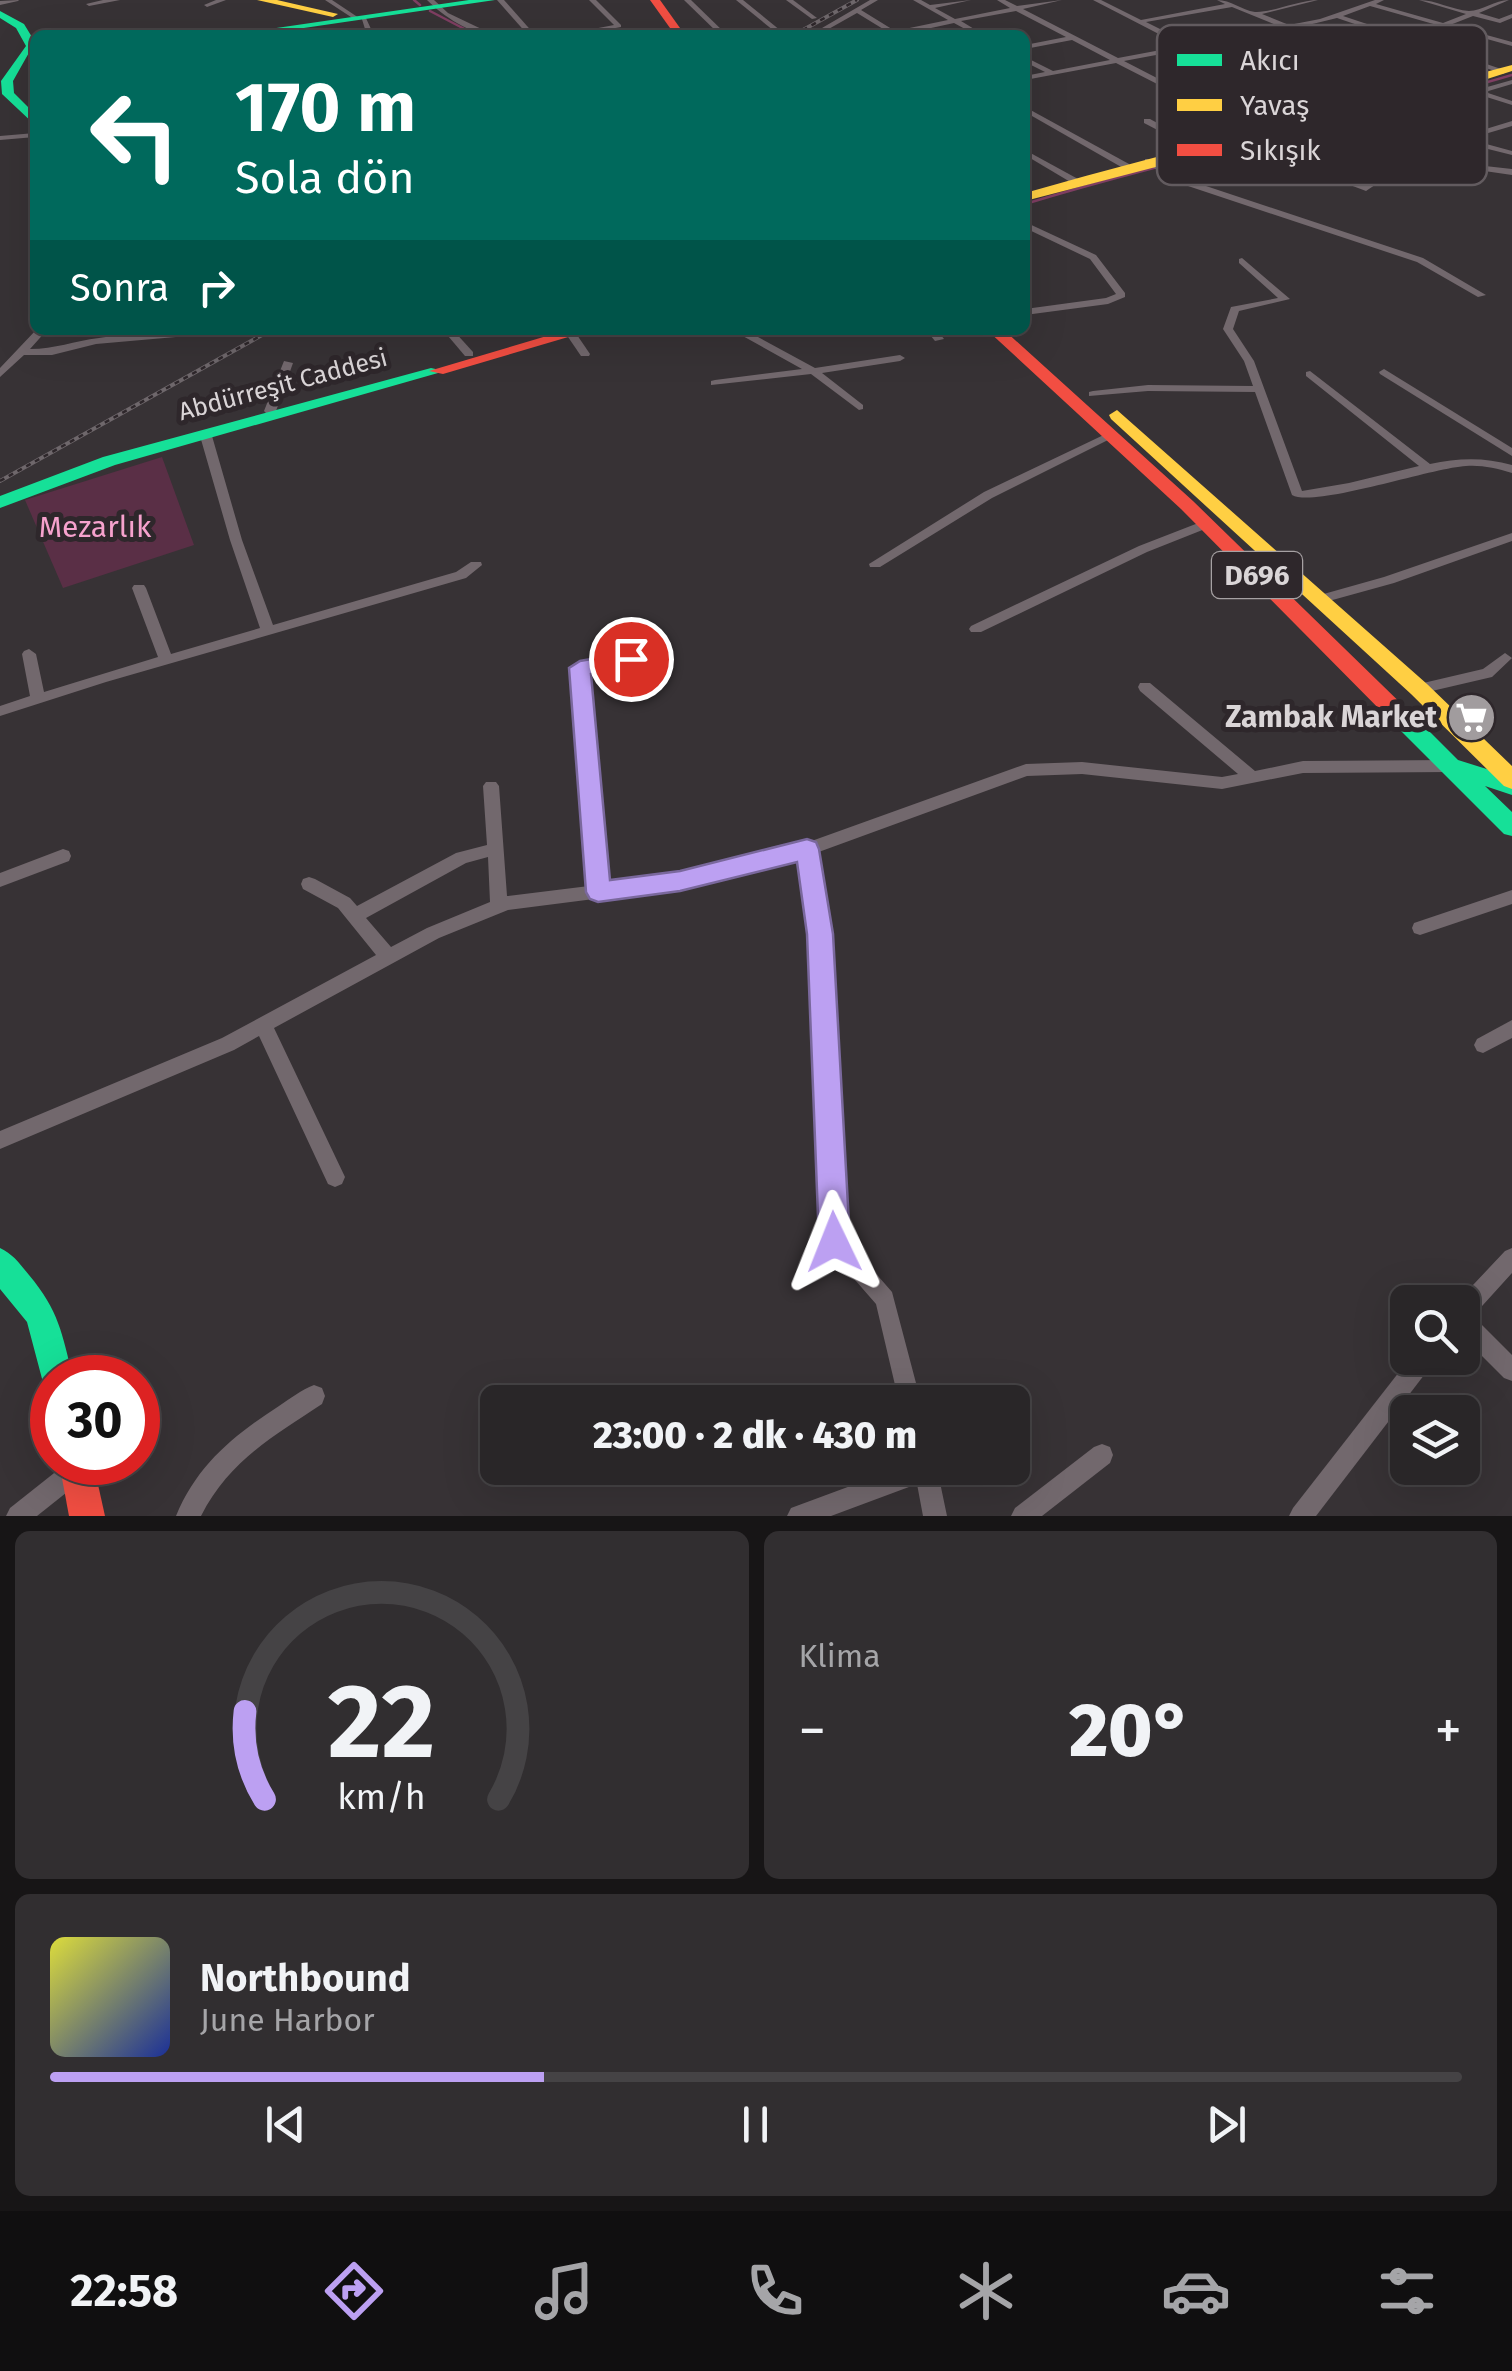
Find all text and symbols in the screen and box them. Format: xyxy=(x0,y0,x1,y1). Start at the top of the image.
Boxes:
legend xyxy=(1157,25,1487,185)
text: Akıcı xyxy=(1240,44,1300,77)
text: 170 m xyxy=(235,66,416,150)
icon: left xyxy=(70,70,200,200)
text: Yavaş xyxy=(1240,89,1309,122)
text: Sıkışık xyxy=(1240,134,1321,167)
text: Sola dön xyxy=(235,151,415,205)
icon: right xyxy=(189,260,244,315)
text: Sonra xyxy=(70,265,169,311)
street label: Abdürreşit Caddesi xyxy=(175,343,391,427)
park label: Mezarlık xyxy=(39,509,152,545)
road number: D696 xyxy=(1212,552,1302,598)
pin xyxy=(589,617,674,702)
icon: arrive xyxy=(604,632,659,687)
supermarket icon: Zambak Market xyxy=(1446,691,1498,743)
place label: Zambak Market xyxy=(1225,699,1437,735)
position arrow xyxy=(782,1190,886,1294)
map controls xyxy=(1390,1285,1480,1485)
button: search xyxy=(1390,1285,1480,1375)
speed limit sign: 30 xyxy=(30,1355,160,1485)
button: layers xyxy=(1390,1395,1480,1485)
text: 23:00 · 2 dk · 430 m xyxy=(593,1412,917,1458)
text: Klima xyxy=(799,1637,881,1675)
text: 22 xyxy=(328,1660,436,1785)
text: 20° xyxy=(1069,1686,1192,1776)
text: − xyxy=(799,1698,826,1764)
text: + xyxy=(1435,1698,1462,1764)
text: km/h xyxy=(338,1776,426,1818)
text: Northbound xyxy=(200,1955,411,2001)
text: June Harbor xyxy=(200,2001,375,2039)
icon: previous xyxy=(258,2097,313,2152)
icon: pause xyxy=(728,2097,783,2152)
icon: next xyxy=(1199,2097,1254,2152)
icon: directions xyxy=(319,2256,389,2326)
icon: music xyxy=(529,2256,599,2326)
icon: phone xyxy=(740,2256,810,2326)
icon: climate xyxy=(951,2256,1021,2326)
icon: car xyxy=(1161,2256,1231,2326)
icon: filters xyxy=(1372,2256,1442,2326)
text: 22:58 xyxy=(70,2264,178,2318)

